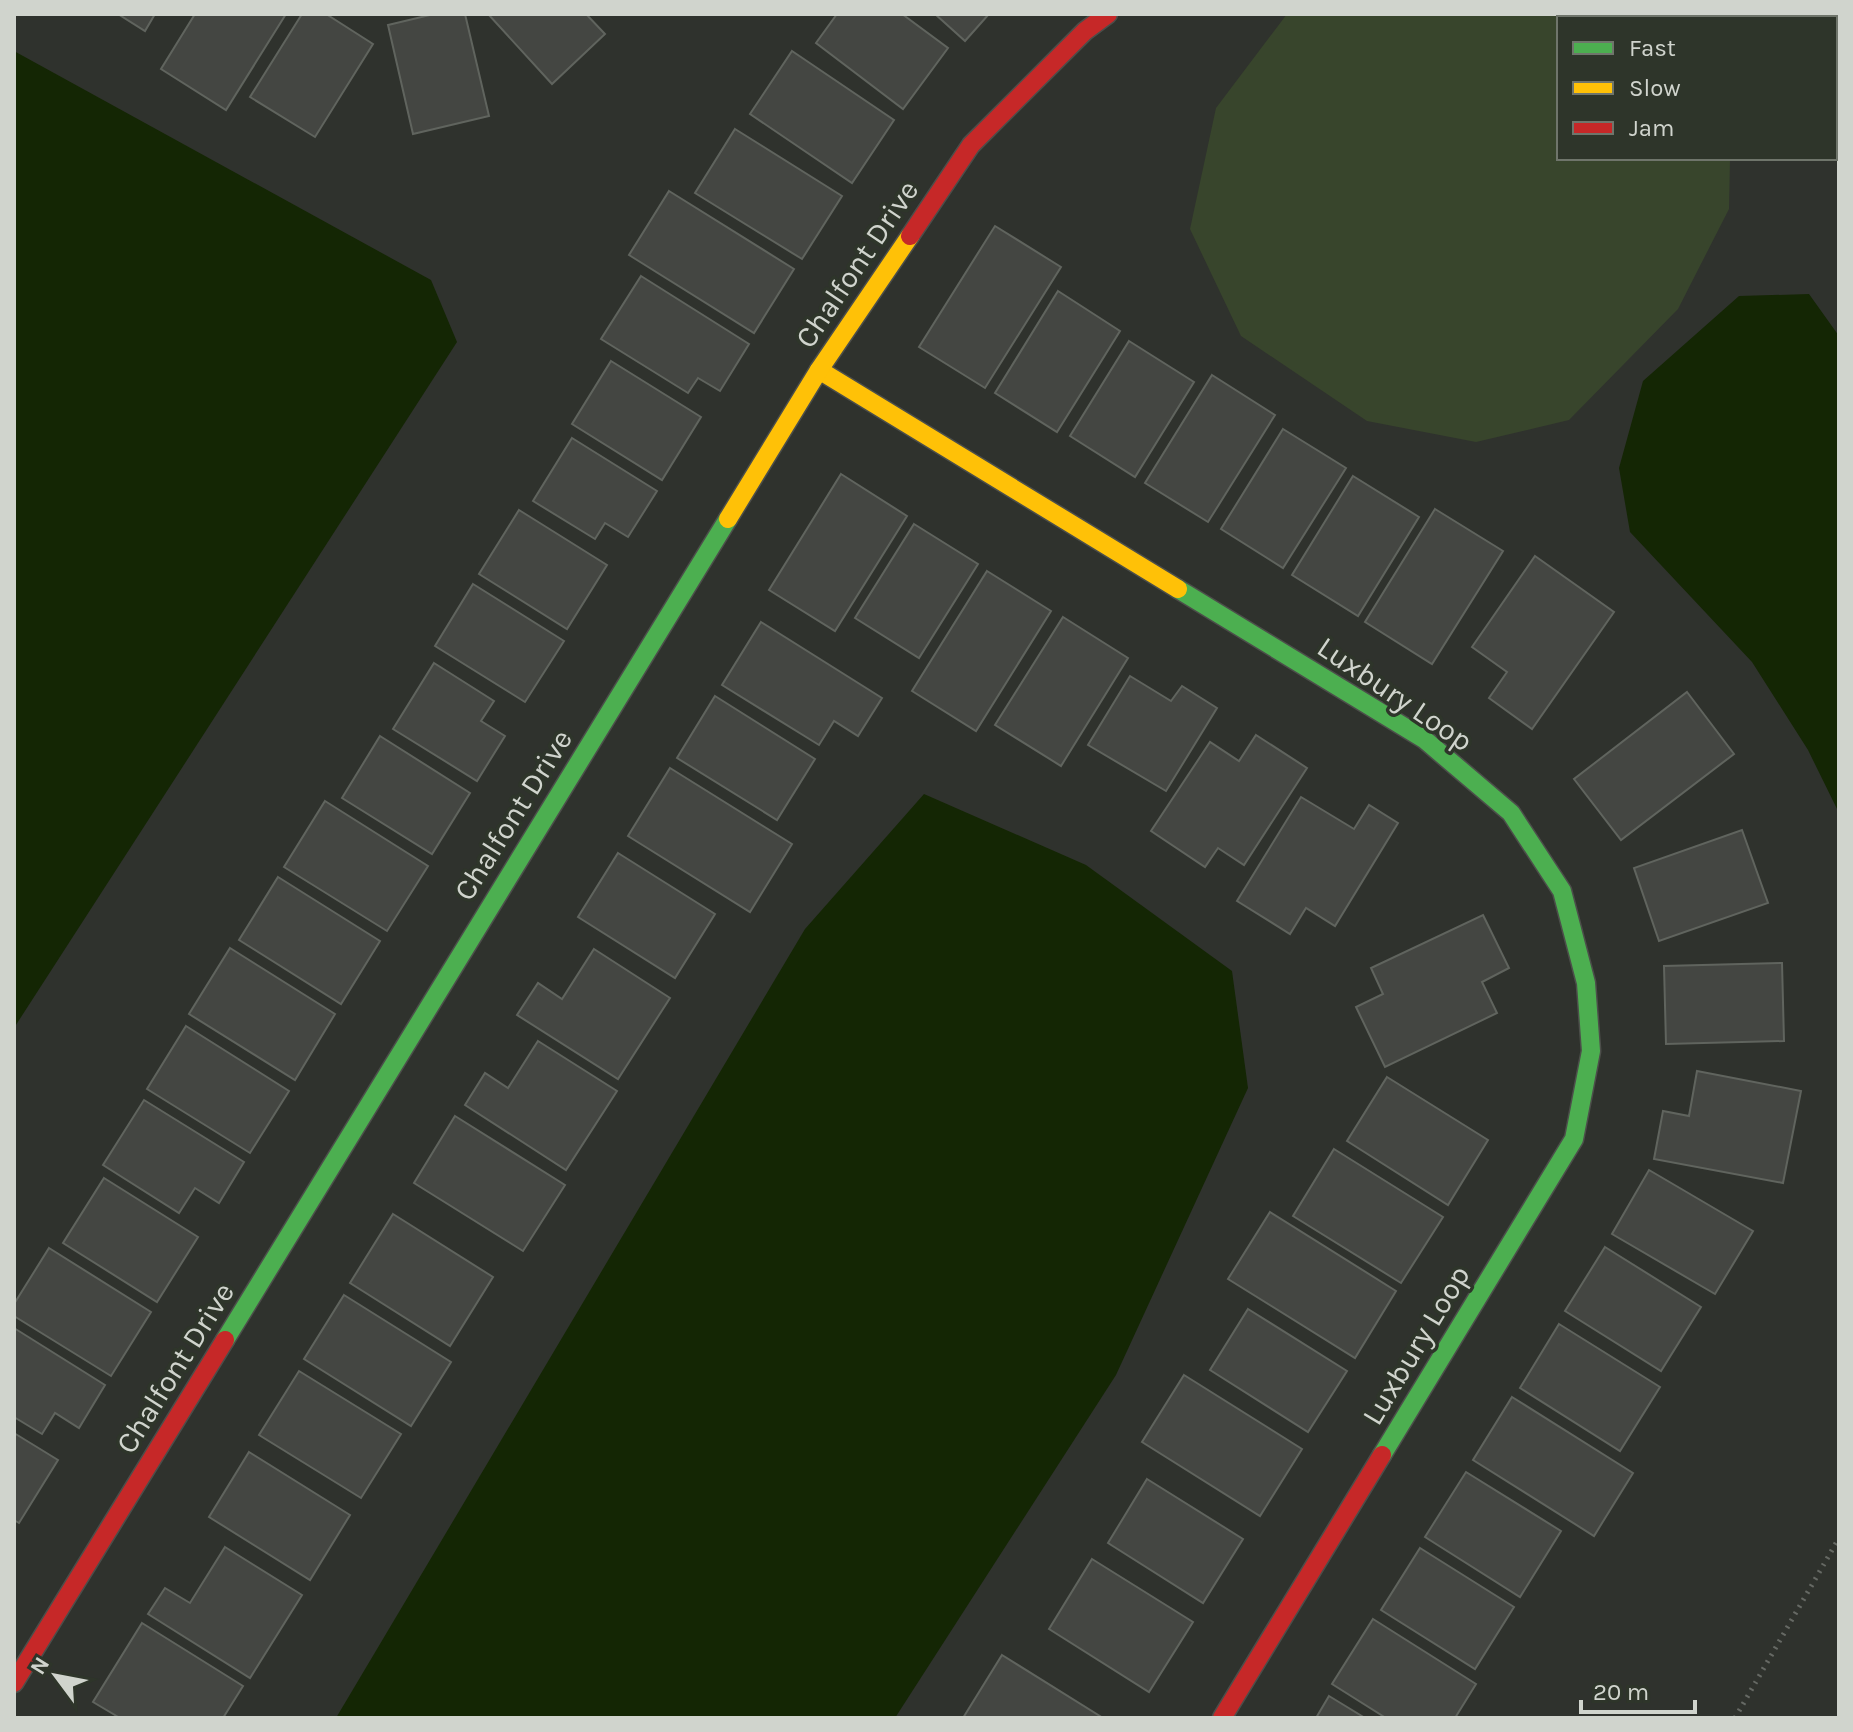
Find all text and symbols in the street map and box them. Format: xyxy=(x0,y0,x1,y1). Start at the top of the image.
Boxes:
legend xyxy=(1557,16,1837,160)
text: Fast xyxy=(1629,34,1676,62)
text: Slow xyxy=(1629,74,1681,102)
text: Jam xyxy=(1629,114,1674,142)
street label: Chalfont Drive xyxy=(788,173,926,355)
street label: Luxbury Loop xyxy=(1310,629,1480,759)
street label: Chalfont Drive xyxy=(446,723,580,907)
street label: Luxbury Loop xyxy=(1354,1259,1478,1431)
street label: Chalfont Drive xyxy=(108,1276,242,1460)
north arrow xyxy=(16,1636,96,1716)
text: N xyxy=(25,1652,55,1680)
scale bar xyxy=(1581,1664,1695,1714)
text: 20 m xyxy=(1593,1678,1649,1706)

